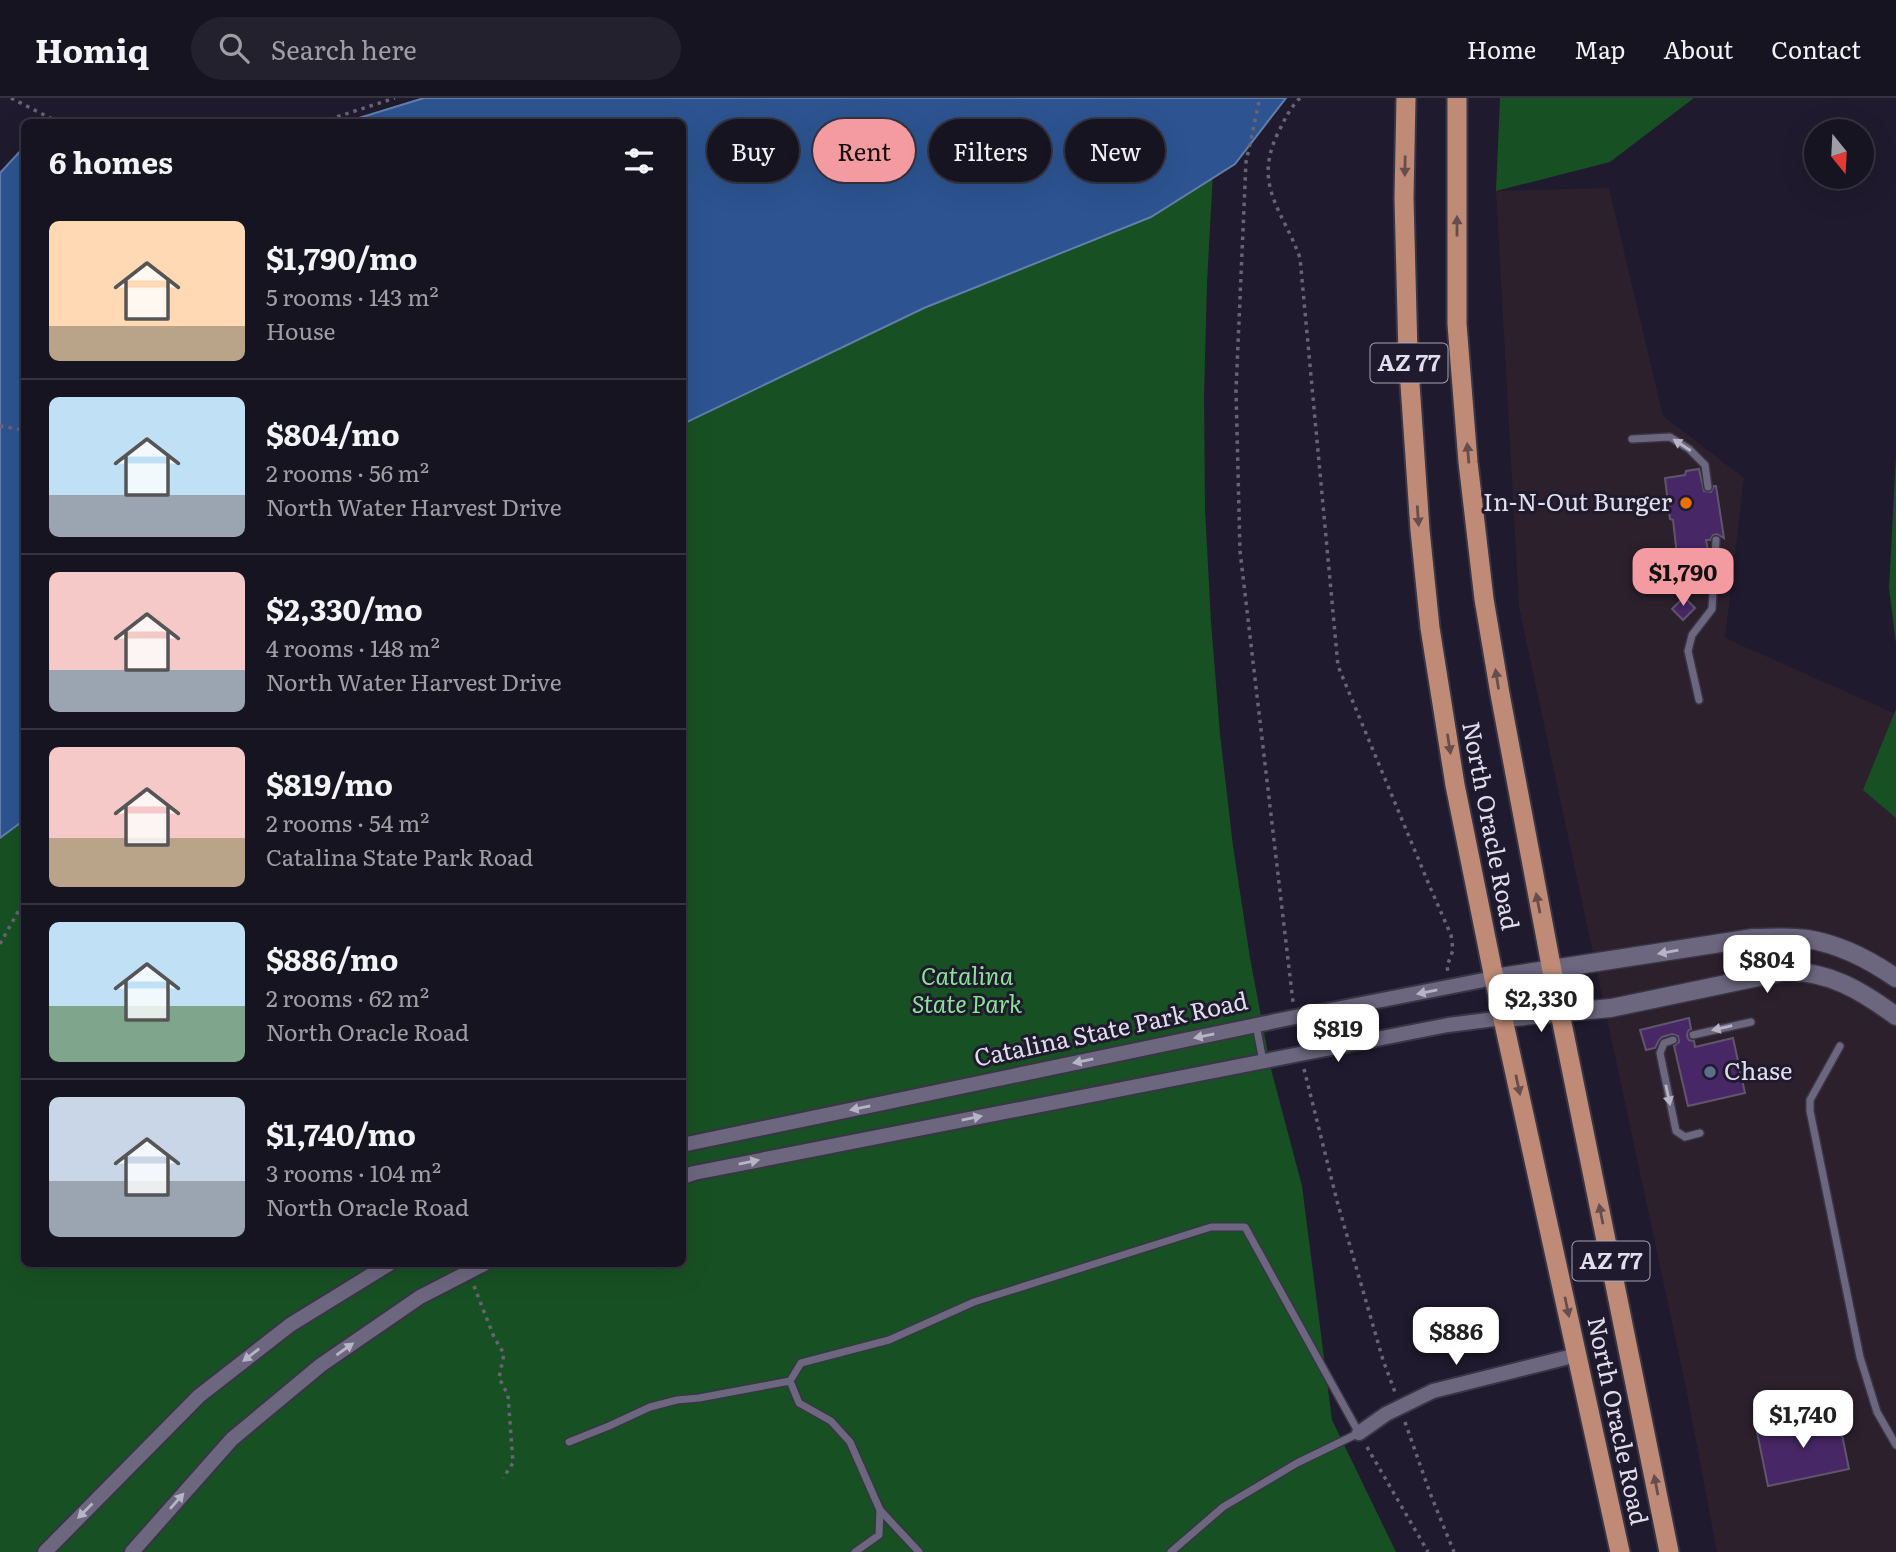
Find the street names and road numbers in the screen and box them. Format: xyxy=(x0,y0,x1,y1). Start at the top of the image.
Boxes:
road number: AZ 77 xyxy=(1370,344,1448,382)
street label: North Oracle Road xyxy=(1455,718,1530,933)
street label: Catalina State Park Road xyxy=(970,981,1251,1074)
road number: AZ 77 xyxy=(1572,1242,1650,1280)
street label: North Oracle Road xyxy=(1580,1313,1659,1528)

